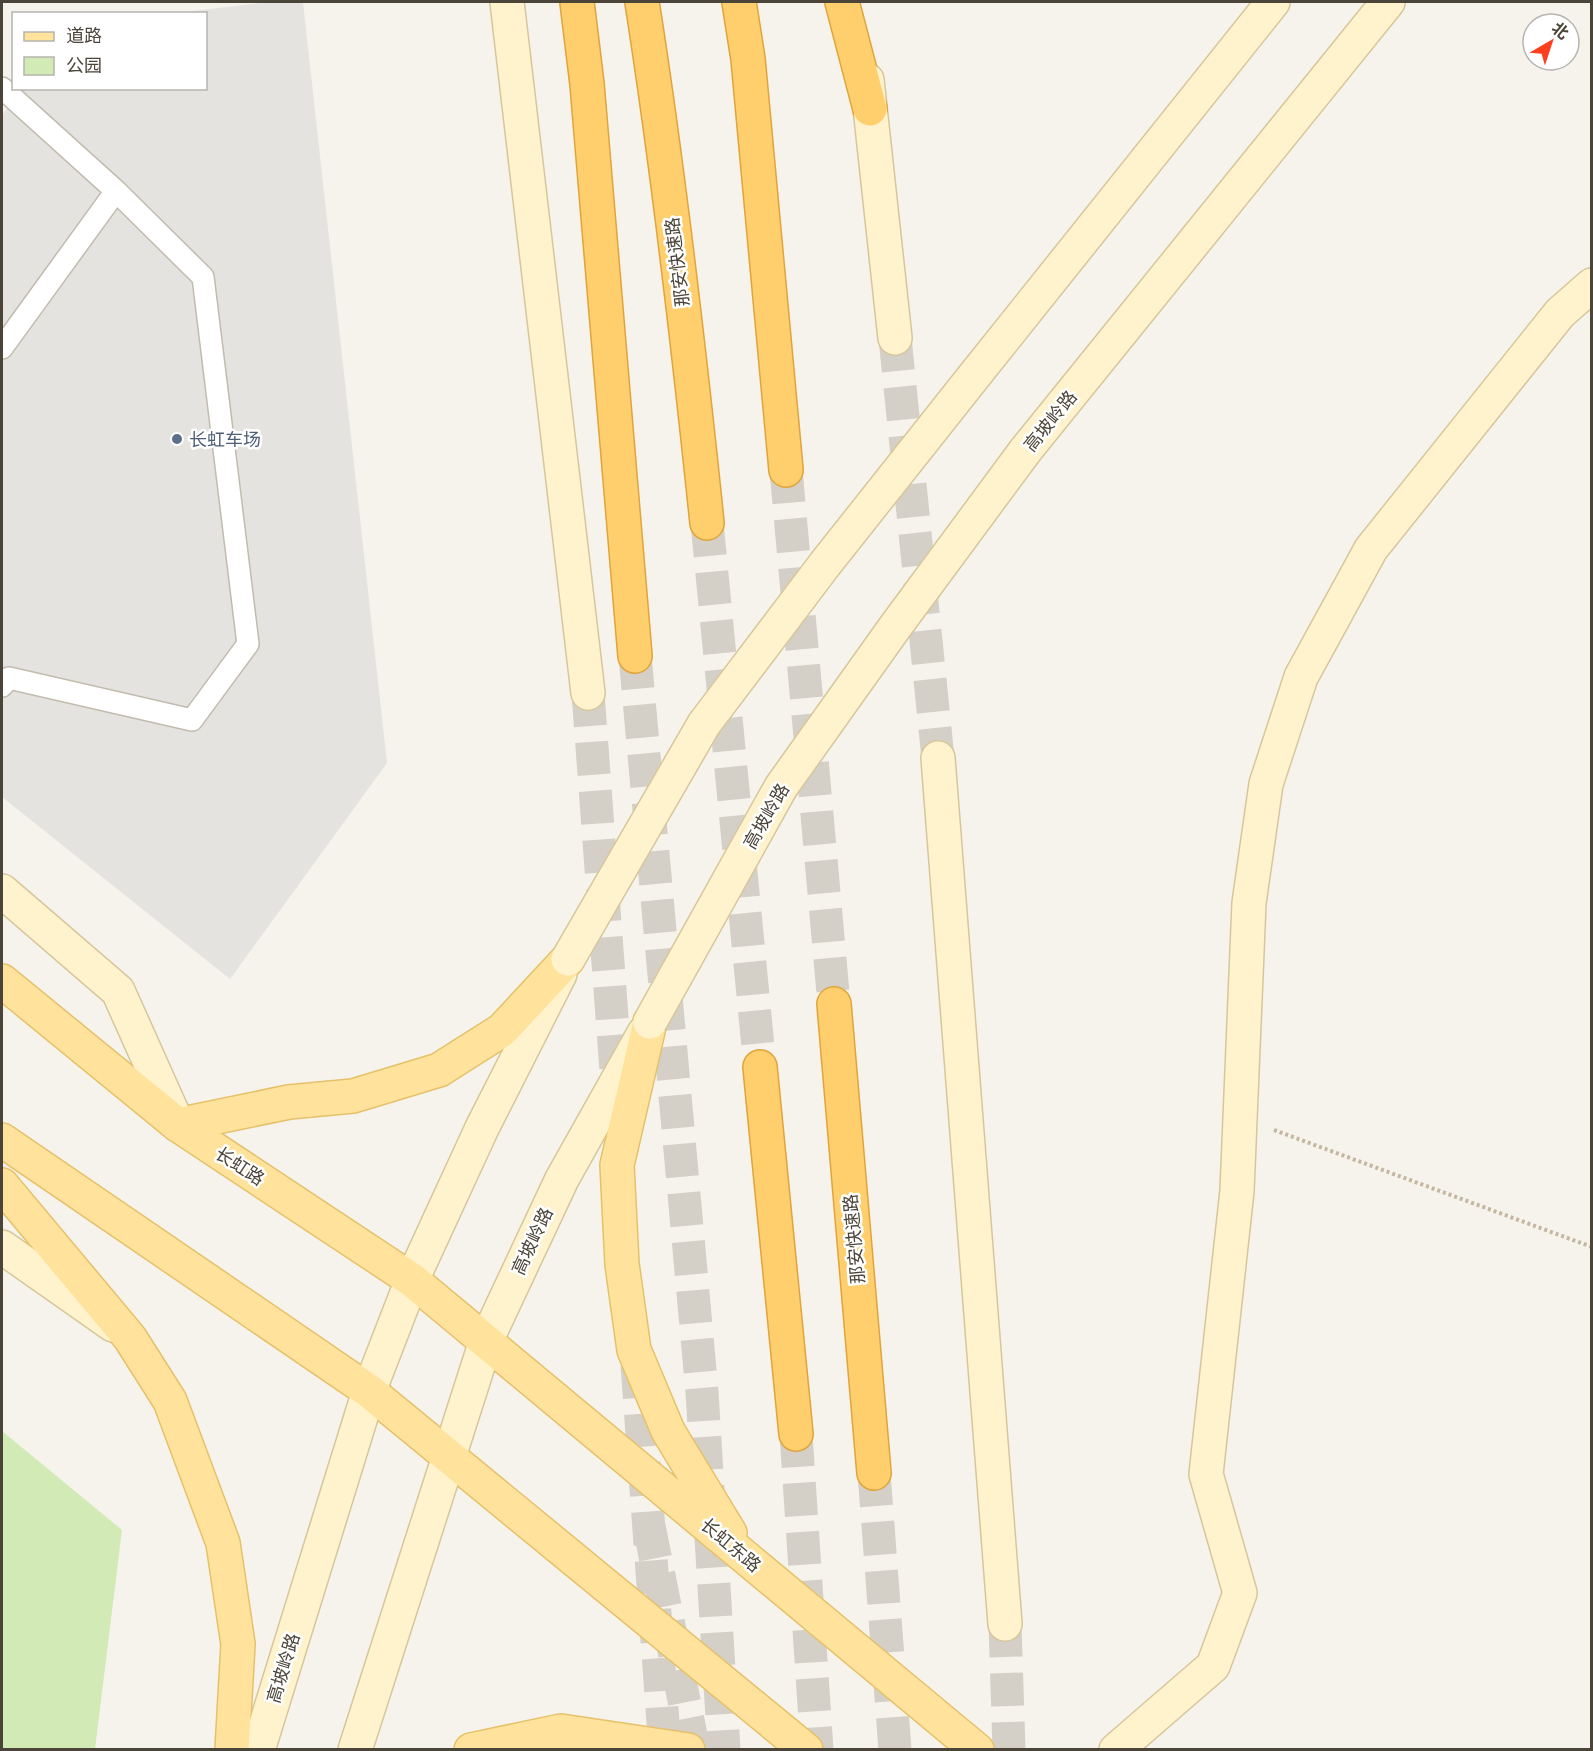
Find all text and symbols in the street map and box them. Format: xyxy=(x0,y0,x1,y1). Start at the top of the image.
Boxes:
legend xyxy=(12,12,207,90)
north arrow xyxy=(1521,12,1581,72)
text: 北 xyxy=(1548,18,1573,43)
text: 道路 xyxy=(66,24,102,47)
text: 公园 xyxy=(66,54,102,77)
street label: 那安快速路 xyxy=(660,216,694,308)
street label: 高坡岭路 xyxy=(1018,386,1082,456)
place label: 长虹车场 xyxy=(189,428,261,451)
marker: 长虹车场 xyxy=(170,432,184,446)
street label: 高坡岭路 xyxy=(738,779,794,853)
street label: 长虹路 xyxy=(211,1142,269,1190)
street label: 那安快速路 xyxy=(839,1193,869,1285)
street label: 高坡岭路 xyxy=(506,1204,558,1278)
street label: 长虹东路 xyxy=(696,1513,766,1577)
street label: 高坡岭路 xyxy=(261,1630,305,1706)

